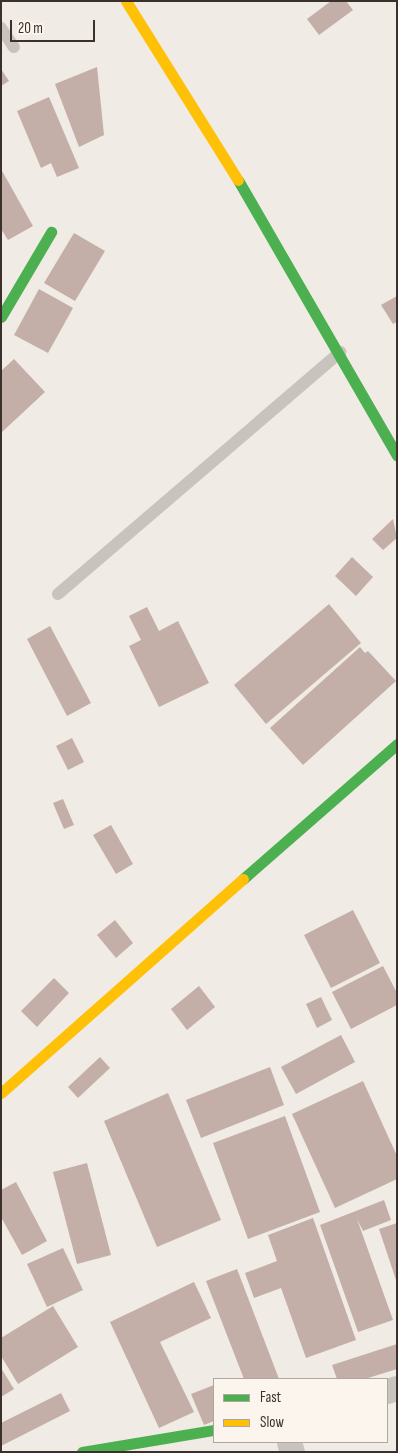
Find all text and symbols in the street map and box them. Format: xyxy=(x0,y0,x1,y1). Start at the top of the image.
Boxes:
scale bar xyxy=(12,10,98,42)
text: 20 m xyxy=(18,19,43,38)
legend xyxy=(213,1378,388,1443)
text: Fast xyxy=(260,1388,281,1407)
text: Slow xyxy=(260,1413,284,1432)

